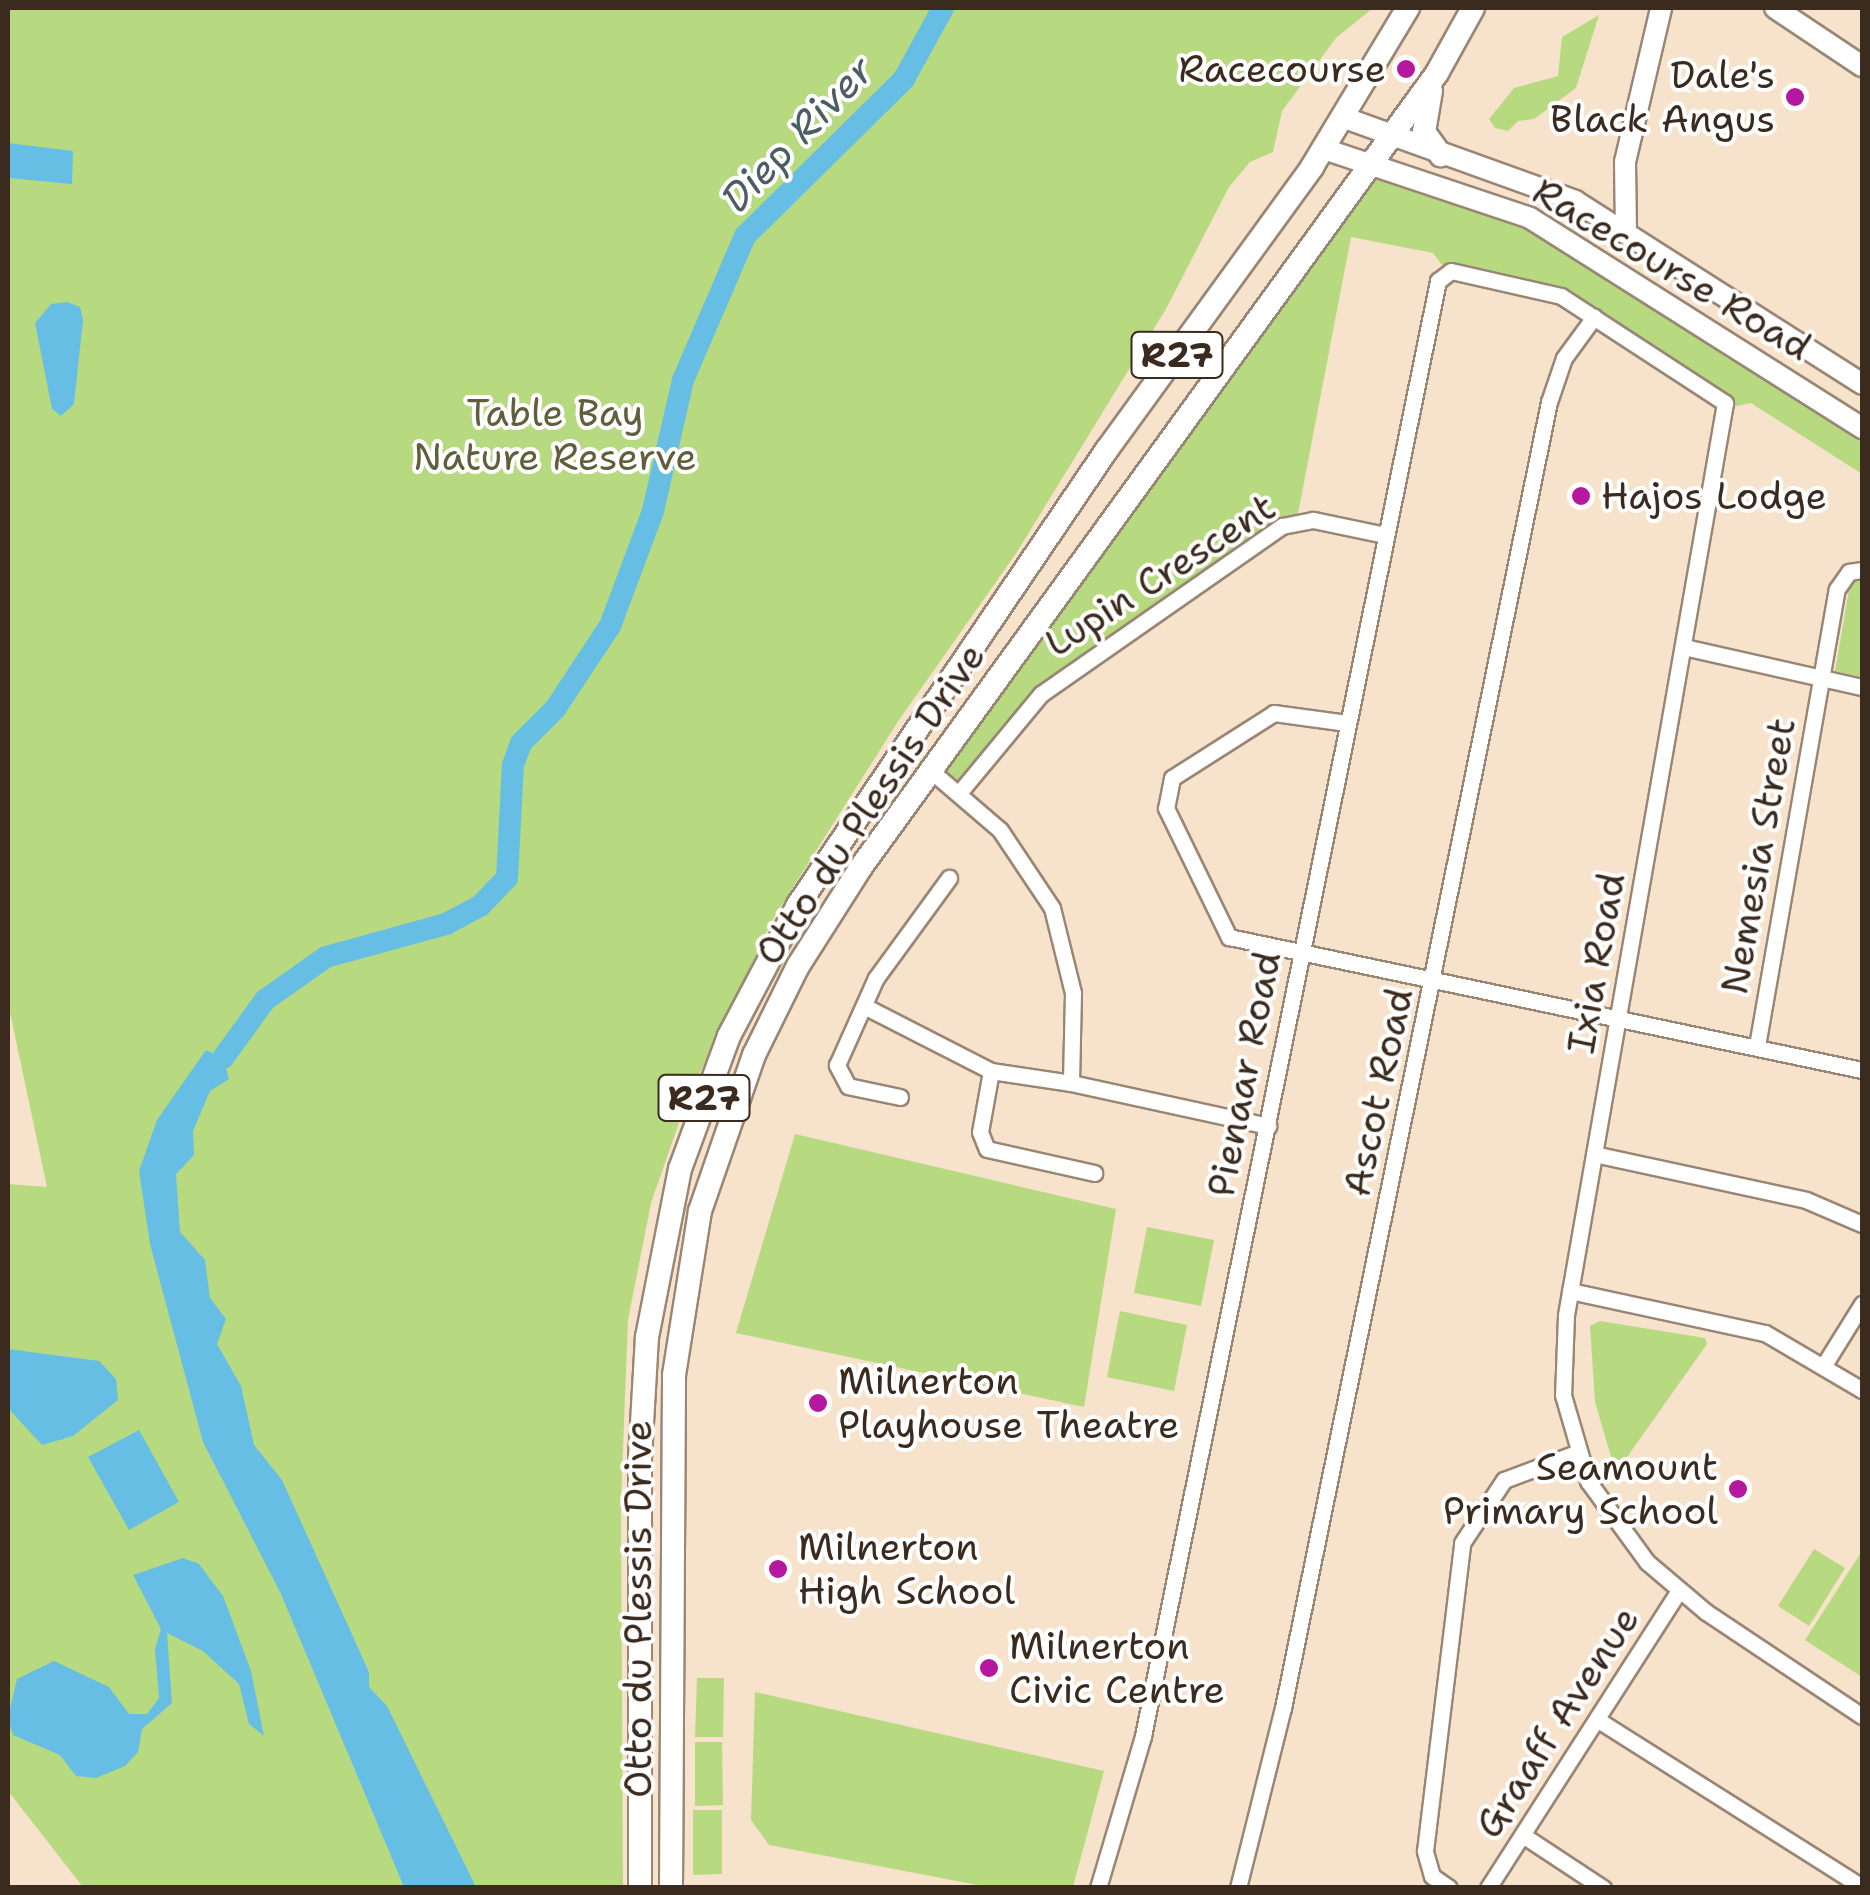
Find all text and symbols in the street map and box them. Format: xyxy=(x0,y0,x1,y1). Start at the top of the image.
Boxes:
water label: Diep River xyxy=(711,46,883,222)
place label: Racecourse xyxy=(1178,46,1386,92)
place label: Dale's Black Angus xyxy=(1550,52,1775,142)
marker: Racecourse xyxy=(1395,58,1417,80)
marker: Dale's Black Angus xyxy=(1784,86,1806,108)
street label: Racecourse Road xyxy=(1525,168,1819,370)
road number: R27 xyxy=(1130,325,1224,385)
park label: Table Bay Nature Reserve xyxy=(413,390,697,479)
place label: Hajos Lodge xyxy=(1601,473,1827,519)
street label: Lupin Crescent xyxy=(1037,484,1283,666)
marker: Hajos Lodge xyxy=(1570,485,1592,507)
street label: Otto du Plessis Drive xyxy=(745,635,995,973)
street label: Nemesia Street xyxy=(1711,714,1805,998)
street label: Ixia Road xyxy=(1558,869,1634,1057)
street label: Pienaar Road xyxy=(1198,947,1290,1201)
street label: Ascot Road xyxy=(1334,984,1422,1200)
road number: R27 xyxy=(656,1068,752,1128)
place label: Milnerton Playhouse Theatre xyxy=(838,1358,1179,1448)
marker: Milnerton Playhouse Theatre xyxy=(807,1392,829,1414)
street label: Otto du Plessis Drive xyxy=(615,1420,661,1798)
place label: Seamount Primary School xyxy=(1443,1444,1718,1534)
marker: Seamount Primary School xyxy=(1727,1478,1749,1500)
place label: Milnerton High School xyxy=(798,1524,1015,1614)
marker: Milnerton High School xyxy=(767,1558,789,1580)
street label: Graaff Avenue xyxy=(1465,1598,1649,1846)
place label: Milnerton Civic Centre xyxy=(1009,1623,1225,1712)
marker: Milnerton Civic Centre xyxy=(978,1657,1000,1679)

